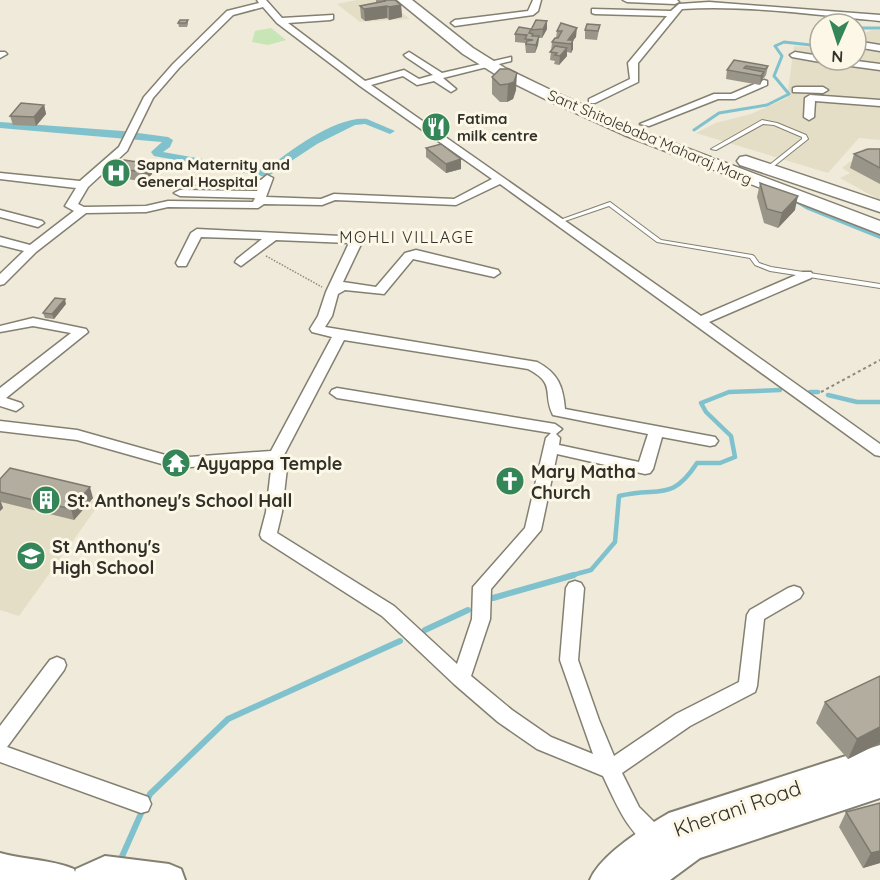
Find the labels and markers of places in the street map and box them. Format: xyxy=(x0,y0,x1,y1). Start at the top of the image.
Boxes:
place label: Fatima milk centre xyxy=(457,109,538,145)
restaurant icon: Fatima milk centre xyxy=(420,111,452,143)
place label: Sapna Maternity and General Hospital xyxy=(137,155,290,191)
hospital icon: Sapna Maternity and General Hospital xyxy=(100,157,132,189)
temple icon: Ayyappa Temple xyxy=(160,447,192,479)
place label: Ayyappa Temple xyxy=(197,452,342,475)
place label: Mary Matha Church xyxy=(531,460,636,504)
church icon: Mary Matha Church xyxy=(494,465,526,497)
building icon: St. Anthoney's School Hall xyxy=(30,484,62,516)
place label: St. Anthoney's School Hall xyxy=(67,489,292,512)
place label: St Anthony's High School xyxy=(52,535,161,579)
school or university icon: St Anthony's High School xyxy=(15,540,47,572)

